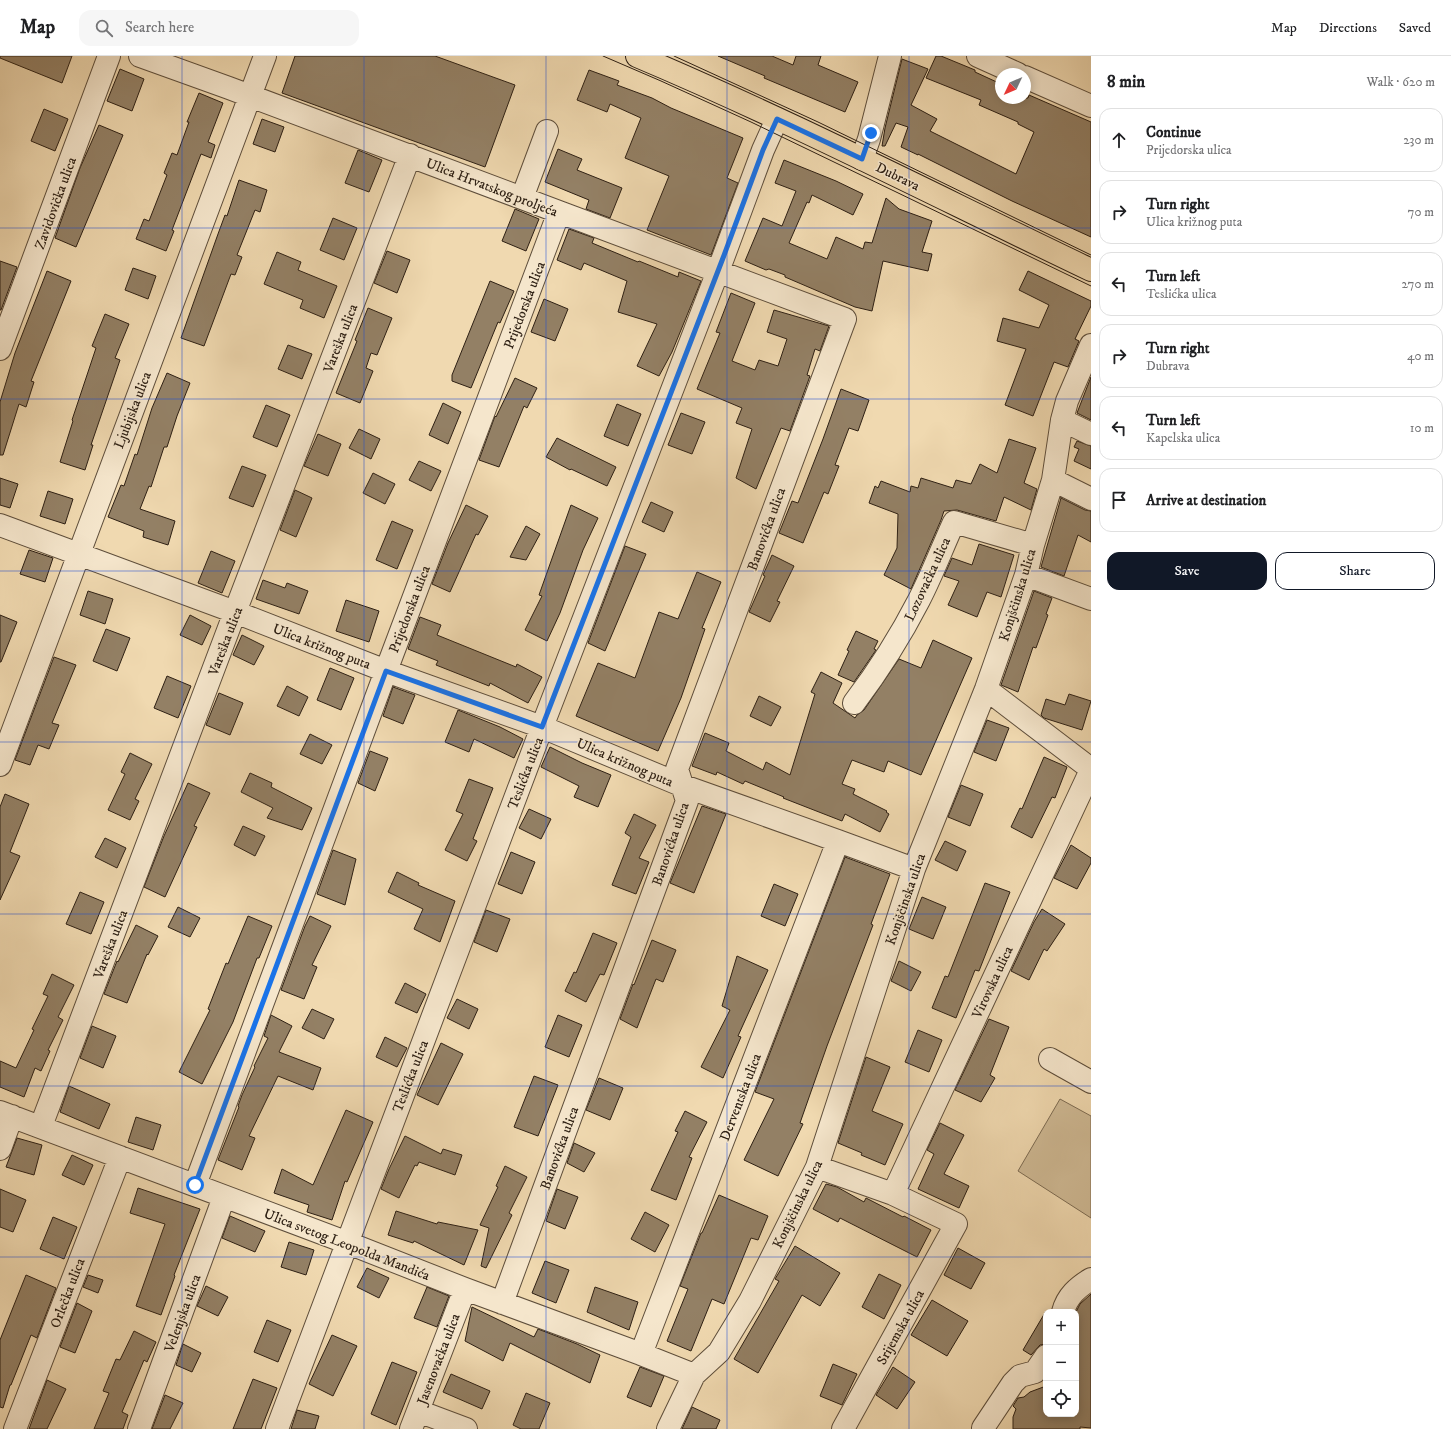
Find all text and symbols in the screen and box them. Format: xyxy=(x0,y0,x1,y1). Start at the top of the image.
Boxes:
search box xyxy=(79,10,359,46)
text: Map xyxy=(20,16,55,39)
icon: search xyxy=(93,17,115,39)
text: Search here xyxy=(125,18,194,37)
text: Map xyxy=(1271,19,1297,37)
text: Directions xyxy=(1319,19,1377,37)
text: Saved xyxy=(1399,19,1431,37)
north arrow xyxy=(995,68,1031,104)
text: 8 min xyxy=(1107,71,1145,93)
text: Walk · 620 m xyxy=(1367,74,1435,90)
text: Continue xyxy=(1146,123,1201,142)
route end xyxy=(862,124,880,142)
icon: ahead xyxy=(1108,129,1130,151)
text: 230 m xyxy=(1403,132,1434,148)
text: Prijedorska ulica xyxy=(1146,142,1232,158)
street label: Ulica Hrvatskog proljeća xyxy=(423,154,560,221)
street label: Zavidovička ulica xyxy=(31,155,81,252)
street label: Dubrava xyxy=(873,159,923,195)
text: Turn right xyxy=(1146,195,1209,214)
icon: right xyxy=(1108,201,1130,223)
text: 70 m xyxy=(1408,204,1434,220)
text: Ulica križnog puta xyxy=(1146,214,1242,230)
street label: Prijedorska ulica xyxy=(500,259,550,352)
text: Turn left xyxy=(1146,267,1200,286)
icon: left xyxy=(1108,273,1130,295)
text: 270 m xyxy=(1402,276,1434,292)
text: Teslićka ulica xyxy=(1146,286,1217,302)
street label: Vareška ulica xyxy=(319,301,362,376)
text: Turn right xyxy=(1146,339,1209,358)
icon: right xyxy=(1108,345,1130,367)
text: 40 m xyxy=(1407,348,1434,364)
text: Dubrava xyxy=(1146,358,1190,374)
street label: Ljubijska ulica xyxy=(110,369,156,451)
text: Turn left xyxy=(1146,411,1200,430)
icon: left xyxy=(1108,417,1130,439)
text: 10 m xyxy=(1410,420,1434,436)
text: Kapelska ulica xyxy=(1146,430,1220,446)
street label: Banovićka ulica xyxy=(744,485,790,573)
icon: arrive xyxy=(1108,489,1130,511)
text: Arrive at destination xyxy=(1146,491,1266,510)
street label: Lozovačka ulica xyxy=(901,535,955,624)
street label: Konjščinska ulica xyxy=(995,547,1041,644)
button: Save xyxy=(1107,552,1267,590)
button: Share xyxy=(1275,552,1435,590)
street label: Prijedorska ulica xyxy=(385,563,435,656)
street label: Vareška ulica xyxy=(204,604,247,679)
street label: Ulica križnog puta xyxy=(270,620,373,674)
street label: Ulica križnog puta xyxy=(573,734,676,791)
street label: Teslićka ulica xyxy=(504,735,548,812)
street label: Banovićka ulica xyxy=(648,800,694,888)
street label: Konjščinska ulica xyxy=(882,851,930,948)
street label: Vareška ulica xyxy=(89,907,132,982)
street label: Virovska ulica xyxy=(968,943,1017,1022)
street label: Teslićka ulica xyxy=(389,1038,433,1115)
street label: Derventska ulica xyxy=(716,1051,766,1144)
street label: Banovićka ulica xyxy=(537,1104,583,1192)
street label: Konjščinska ulica xyxy=(769,1157,827,1251)
route start xyxy=(186,1176,204,1194)
street label: Ulica svetog Leopolda Mandića xyxy=(261,1205,432,1285)
street label: Orlečka ulica xyxy=(46,1256,90,1331)
street label: Velenjska ulica xyxy=(160,1272,205,1356)
street label: Srijemska ulica xyxy=(873,1287,929,1368)
map controls xyxy=(1043,1309,1079,1417)
button: + xyxy=(1043,1309,1079,1345)
street label: Jasenovačka ulica xyxy=(413,1311,465,1409)
button: − xyxy=(1043,1345,1079,1381)
button: locate xyxy=(1043,1381,1079,1417)

